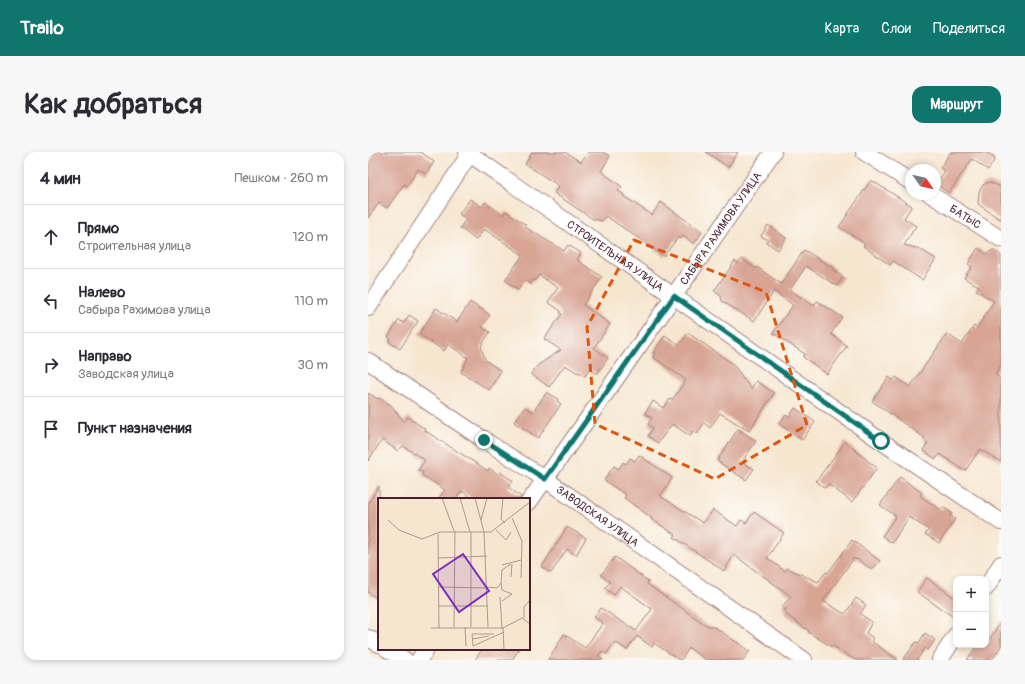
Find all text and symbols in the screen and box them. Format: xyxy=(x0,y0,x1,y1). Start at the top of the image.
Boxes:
text: Trailo xyxy=(20,16,64,40)
text: Карта xyxy=(825,20,859,37)
text: Слои xyxy=(881,20,911,37)
text: Поделиться xyxy=(933,20,1005,37)
button: Маршрут xyxy=(912,86,1001,123)
text: Как добраться xyxy=(24,87,202,122)
north arrow xyxy=(905,164,941,200)
text: 4 мин xyxy=(40,168,81,189)
text: Пешком · 260 m xyxy=(234,170,328,186)
street label: САБЫРА РАХИМОВА УЛИЦА xyxy=(677,170,764,287)
street label: БАТЫС xyxy=(947,202,983,232)
street label: СТРОИТЕЛЬНАЯ УЛИЦА xyxy=(564,218,666,294)
text: Прямо xyxy=(78,219,119,238)
icon: ahead xyxy=(40,226,62,248)
text: 120 m xyxy=(292,229,328,245)
text: Строительная улица xyxy=(78,238,191,254)
text: Налево xyxy=(78,283,125,302)
icon: left xyxy=(40,290,62,312)
text: 110 m xyxy=(295,293,328,309)
text: Сабыра Рахимова улица xyxy=(78,302,210,318)
text: Направо xyxy=(78,347,132,366)
icon: right xyxy=(40,354,62,376)
text: 30 m xyxy=(298,357,328,373)
text: Заводская улица xyxy=(78,366,174,382)
icon: arrive xyxy=(40,418,62,440)
text: Пункт назначения xyxy=(78,419,192,438)
route end xyxy=(475,431,493,449)
route start xyxy=(872,432,890,450)
street label: ЗАВОДСКАЯ УЛИЦА xyxy=(554,483,641,549)
inset map xyxy=(378,498,530,650)
map controls xyxy=(953,576,989,648)
button: + xyxy=(953,576,989,612)
button: − xyxy=(953,612,989,648)

